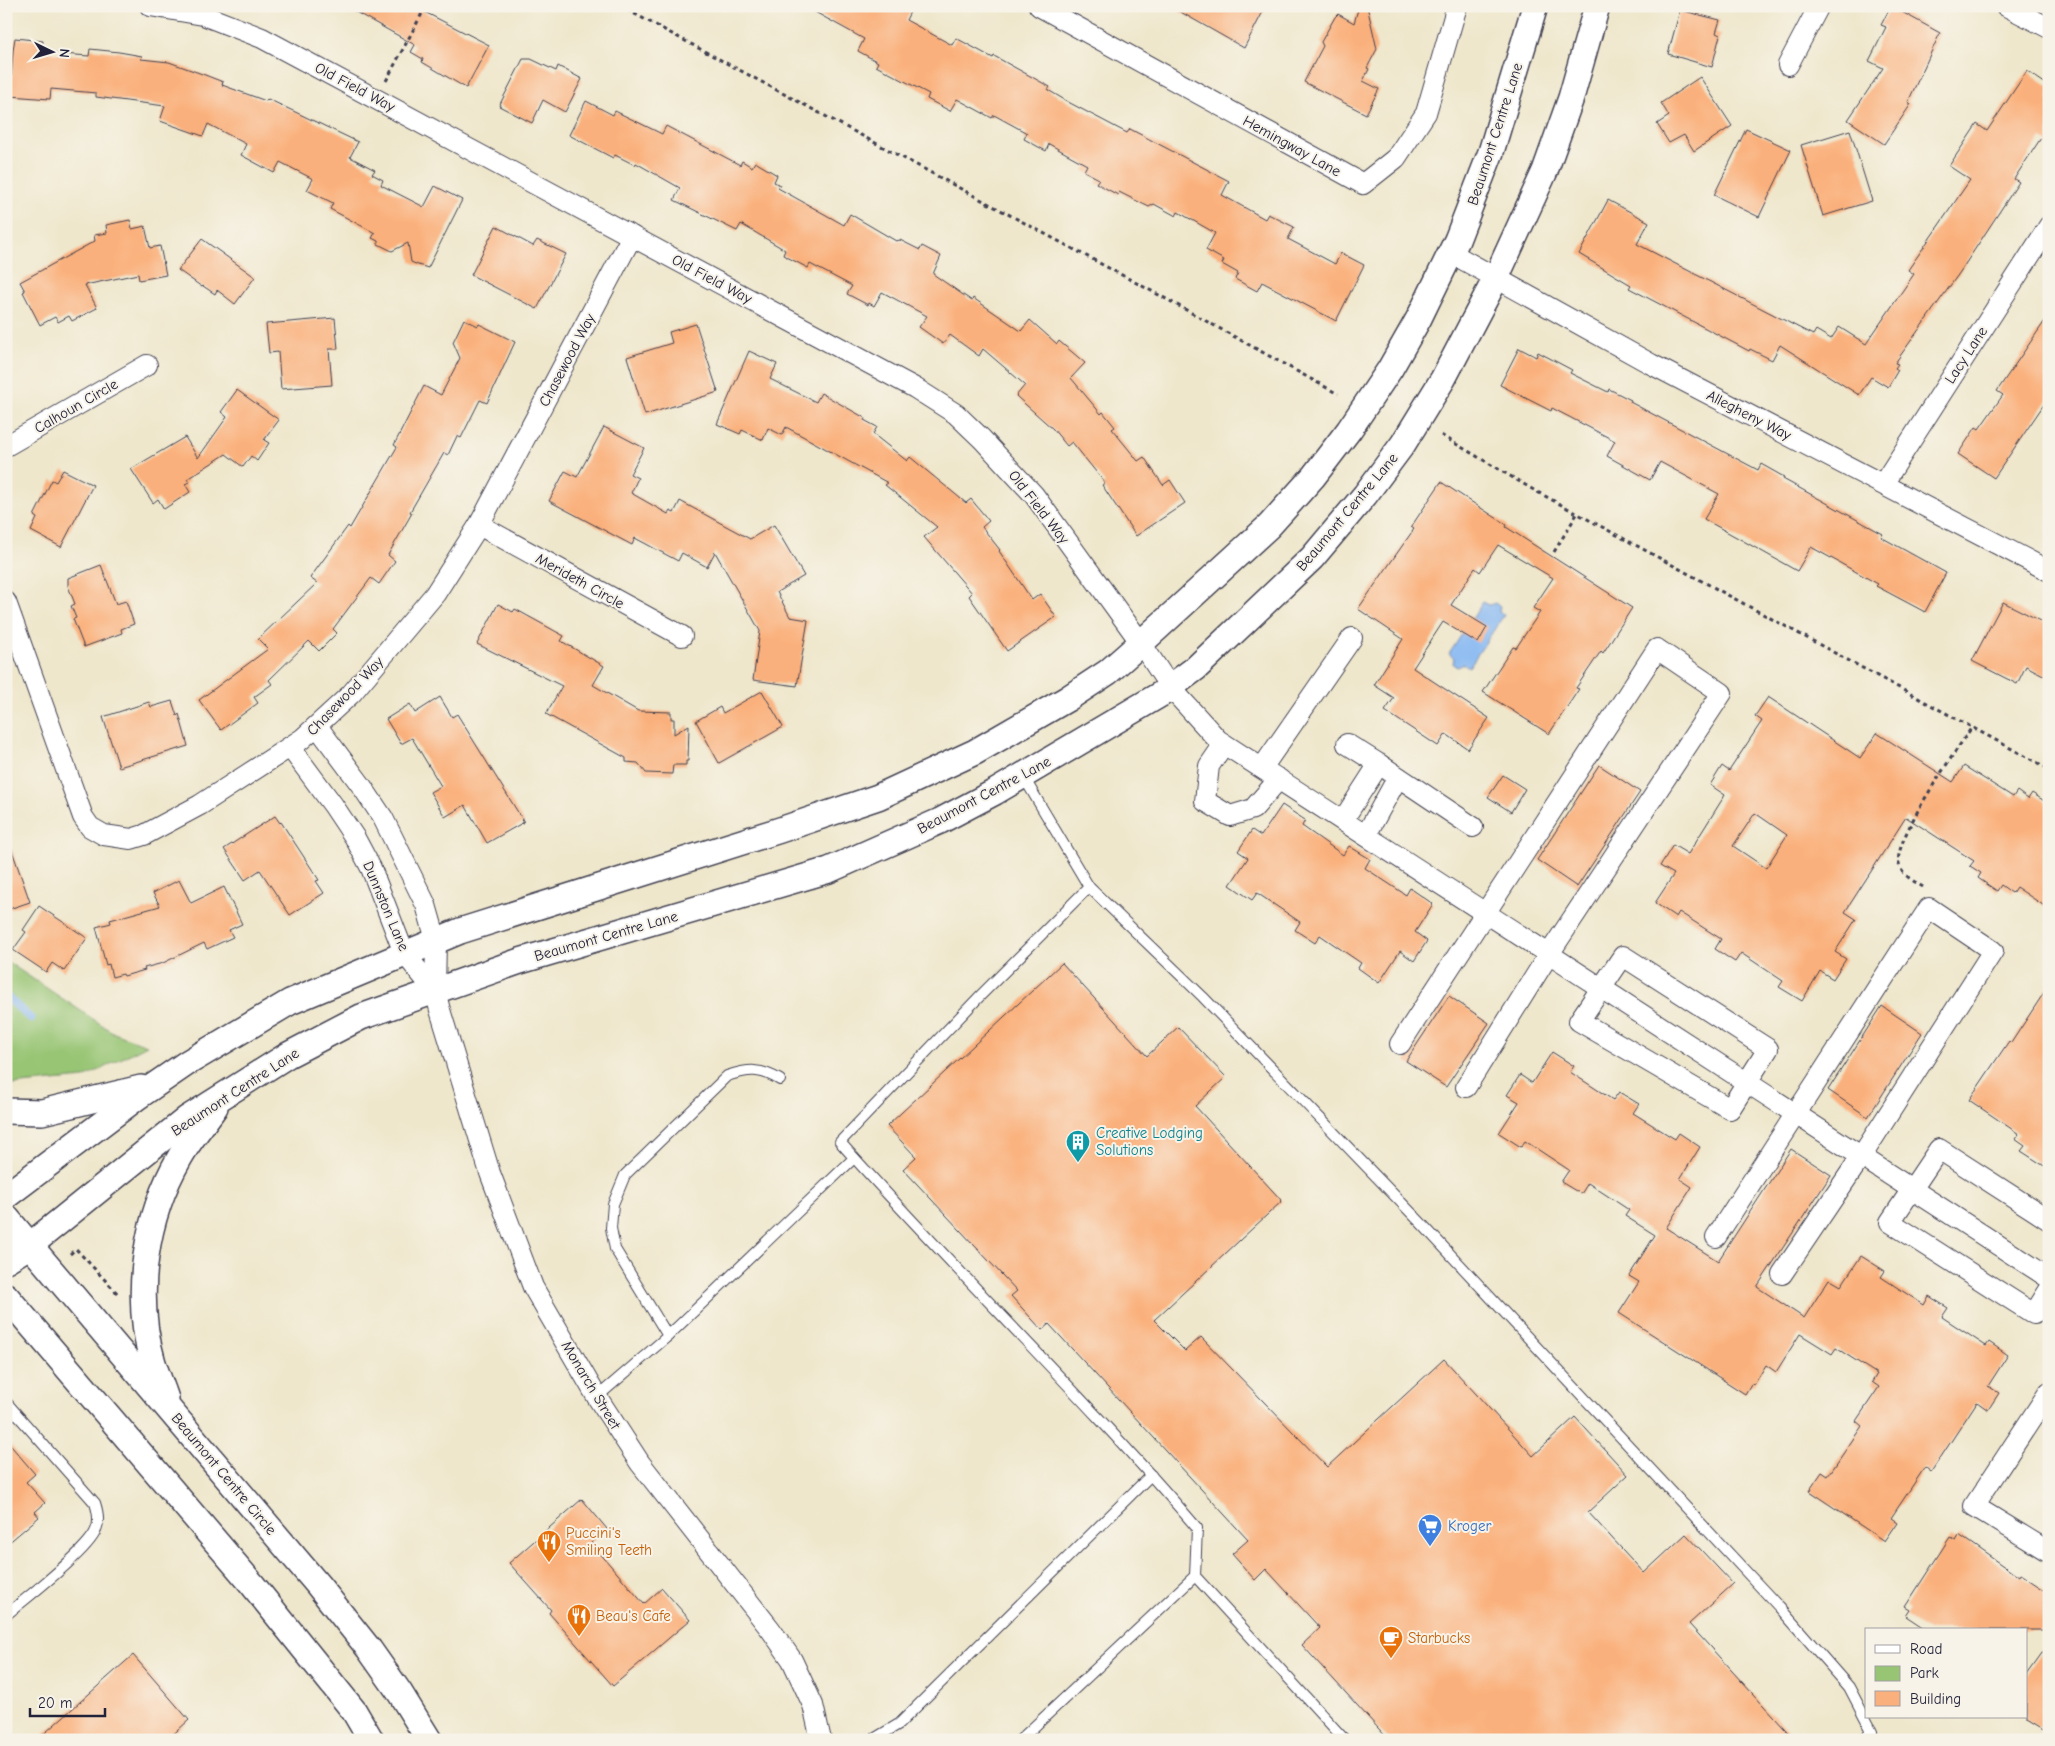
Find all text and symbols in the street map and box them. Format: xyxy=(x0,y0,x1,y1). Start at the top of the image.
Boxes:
north arrow xyxy=(28,28,78,78)
text: N xyxy=(56,48,73,58)
street label: Old Field Way xyxy=(312,58,398,116)
street label: Beaumont Centre Lane xyxy=(1464,60,1527,207)
street label: Hemingway Lane xyxy=(1240,112,1345,181)
street label: Old Field Way xyxy=(669,250,755,308)
street label: Chasewood Way xyxy=(535,310,599,410)
street label: Lacy Lane xyxy=(1941,323,1991,387)
street label: Calhoun Circle xyxy=(31,375,121,437)
street label: Allegheny Way xyxy=(1704,386,1795,444)
street label: Beaumont Centre Lane xyxy=(1292,449,1402,575)
street label: Old Field Way xyxy=(1005,467,1073,548)
street label: Merideth Circle xyxy=(533,549,628,613)
street label: Chasewood Way xyxy=(303,653,387,739)
street label: Beaumont Centre Lane xyxy=(914,752,1054,838)
street label: Dunnston Lane xyxy=(359,858,413,954)
street label: Beaumont Centre Lane xyxy=(532,907,680,965)
street label: Beaumont Centre Lane xyxy=(168,1044,303,1140)
place label: Creative Lodging Solutions xyxy=(1096,1124,1203,1159)
building icon: Creative Lodging Solutions xyxy=(1065,1129,1091,1163)
street label: Monarch Street xyxy=(558,1338,625,1433)
street label: Beaumont Centre Circle xyxy=(168,1409,281,1539)
supermarket icon: Kroger xyxy=(1417,1513,1443,1547)
place label: Kroger xyxy=(1448,1517,1492,1535)
place label: Puccini's Smiling Teeth xyxy=(566,1524,652,1559)
restaurant icon: Puccini's Smiling Teeth xyxy=(536,1529,562,1563)
restaurant icon: Beau's Cafe xyxy=(566,1603,592,1637)
place label: Beau's Cafe xyxy=(596,1607,671,1625)
cafe icon: Starbucks xyxy=(1378,1625,1404,1659)
legend xyxy=(1865,1628,2028,1718)
place label: Starbucks xyxy=(1408,1629,1470,1647)
text: Road xyxy=(1910,1640,1942,1658)
text: Park xyxy=(1910,1664,1939,1682)
scale bar xyxy=(30,1686,105,1718)
text: Building xyxy=(1910,1690,1961,1708)
text: 20 m xyxy=(38,1694,72,1712)

